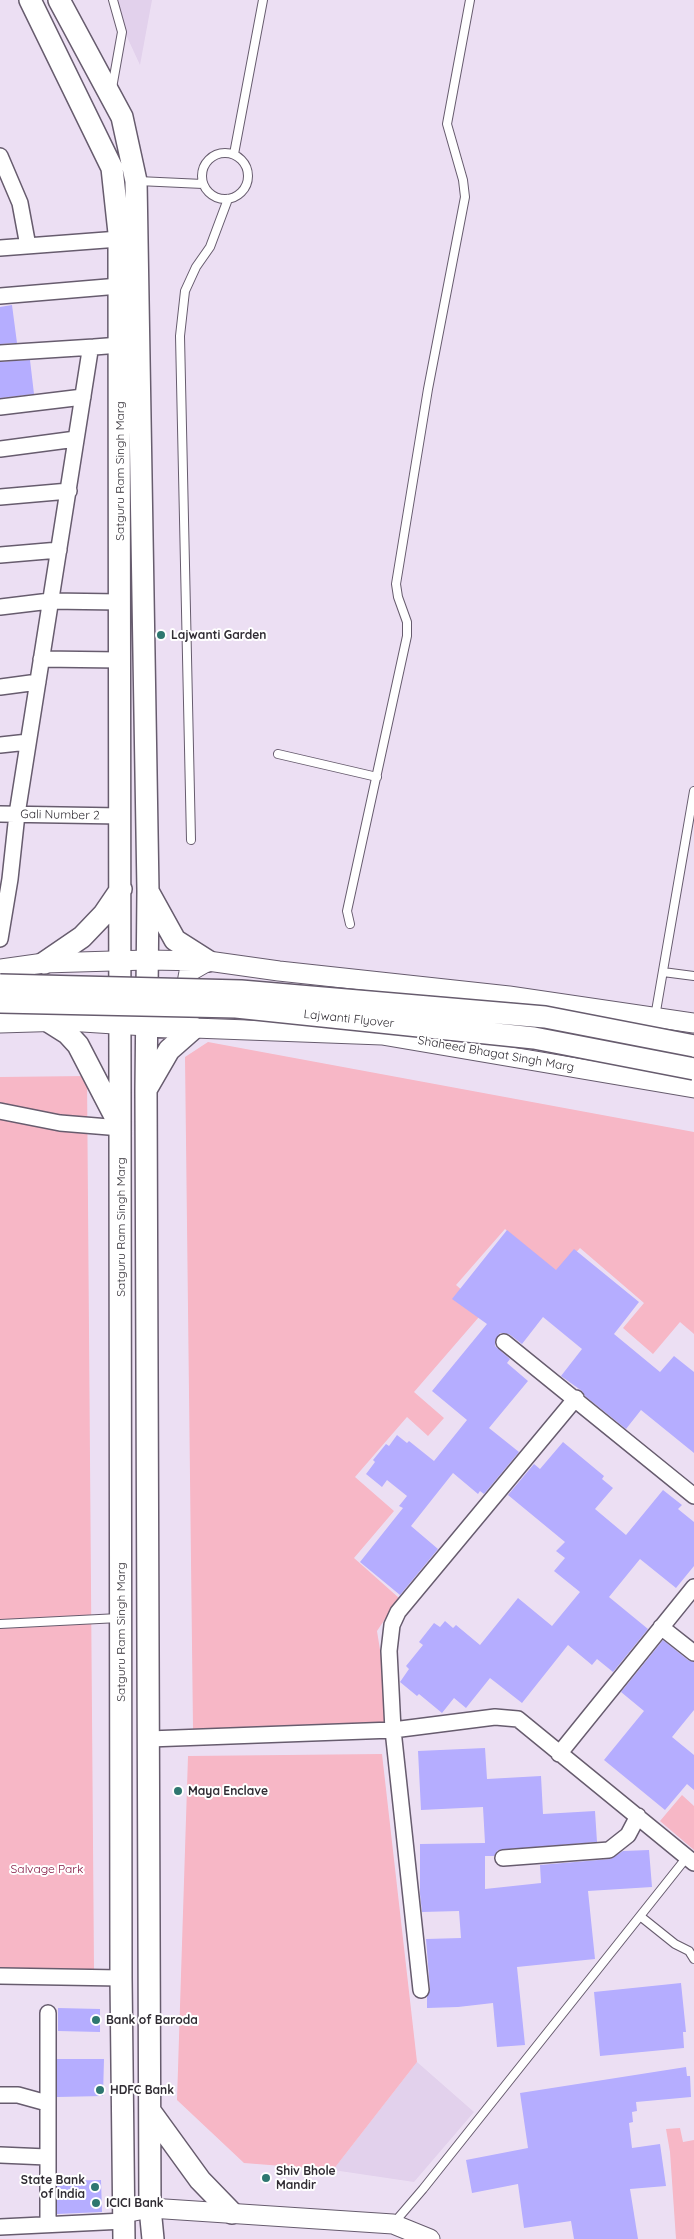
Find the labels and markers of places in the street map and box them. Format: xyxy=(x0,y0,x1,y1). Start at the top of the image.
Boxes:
place label: Lajwanti Garden xyxy=(171,628,266,642)
marker: Lajwanti Garden xyxy=(155,629,167,641)
place label: Maya Enclave xyxy=(188,1784,268,1798)
marker: Maya Enclave xyxy=(172,1785,184,1797)
place label: Bank of Baroda xyxy=(106,2013,198,2027)
marker: Bank of Baroda xyxy=(90,2014,102,2026)
place label: HDFC Bank xyxy=(110,2083,174,2097)
marker: HDFC Bank xyxy=(94,2084,106,2096)
place label: Shiv Bhole Mandir xyxy=(276,2164,336,2192)
marker: Shiv Bhole Mandir xyxy=(260,2172,272,2184)
place label: State Bank of India xyxy=(21,2173,85,2201)
marker: State Bank of India xyxy=(89,2181,101,2193)
place label: ICICI Bank xyxy=(106,2196,164,2210)
marker: ICICI Bank xyxy=(90,2197,102,2209)

